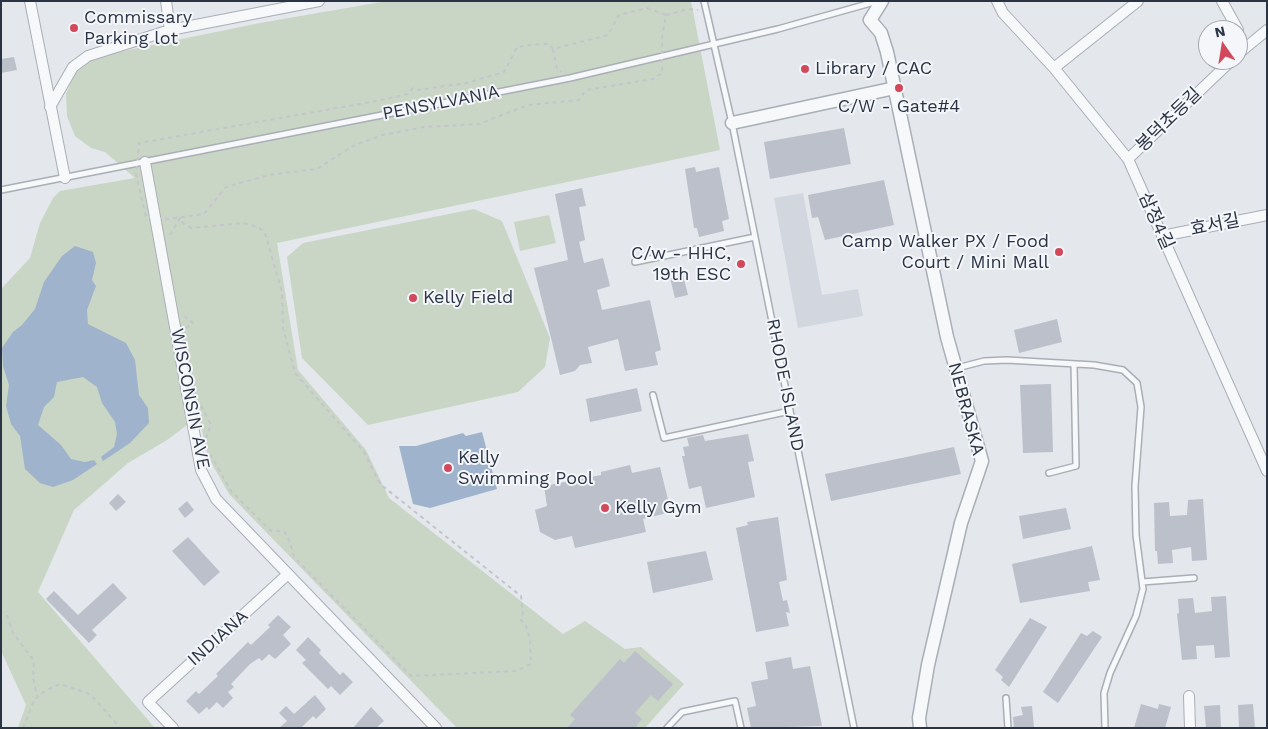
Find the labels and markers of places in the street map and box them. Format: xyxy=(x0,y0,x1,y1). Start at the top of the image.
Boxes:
place label: Commissary Parking lot xyxy=(84,7,192,50)
marker: Commissary Parking lot xyxy=(68,22,80,34)
place label: Library / CAC xyxy=(815,58,932,80)
marker: Library / CAC xyxy=(799,63,811,75)
marker: C/W - Gate#4 xyxy=(893,82,905,94)
place label: C/W - Gate#4 xyxy=(838,96,960,118)
place label: Camp Walker PX / Food Court / Mini Mall xyxy=(841,231,1049,274)
place label: C/w - HHC, 19th ESC xyxy=(631,243,731,286)
marker: Camp Walker PX / Food Court / Mini Mall xyxy=(1053,246,1065,258)
marker: C/w - HHC, 19th ESC xyxy=(735,258,747,270)
place label: Kelly Field xyxy=(423,287,513,309)
marker: Kelly Field xyxy=(407,292,419,304)
place label: Kelly Swimming Pool xyxy=(458,447,593,489)
marker: Kelly Swimming Pool xyxy=(442,462,454,474)
place label: Kelly Gym xyxy=(615,497,702,519)
marker: Kelly Gym xyxy=(599,502,611,514)

